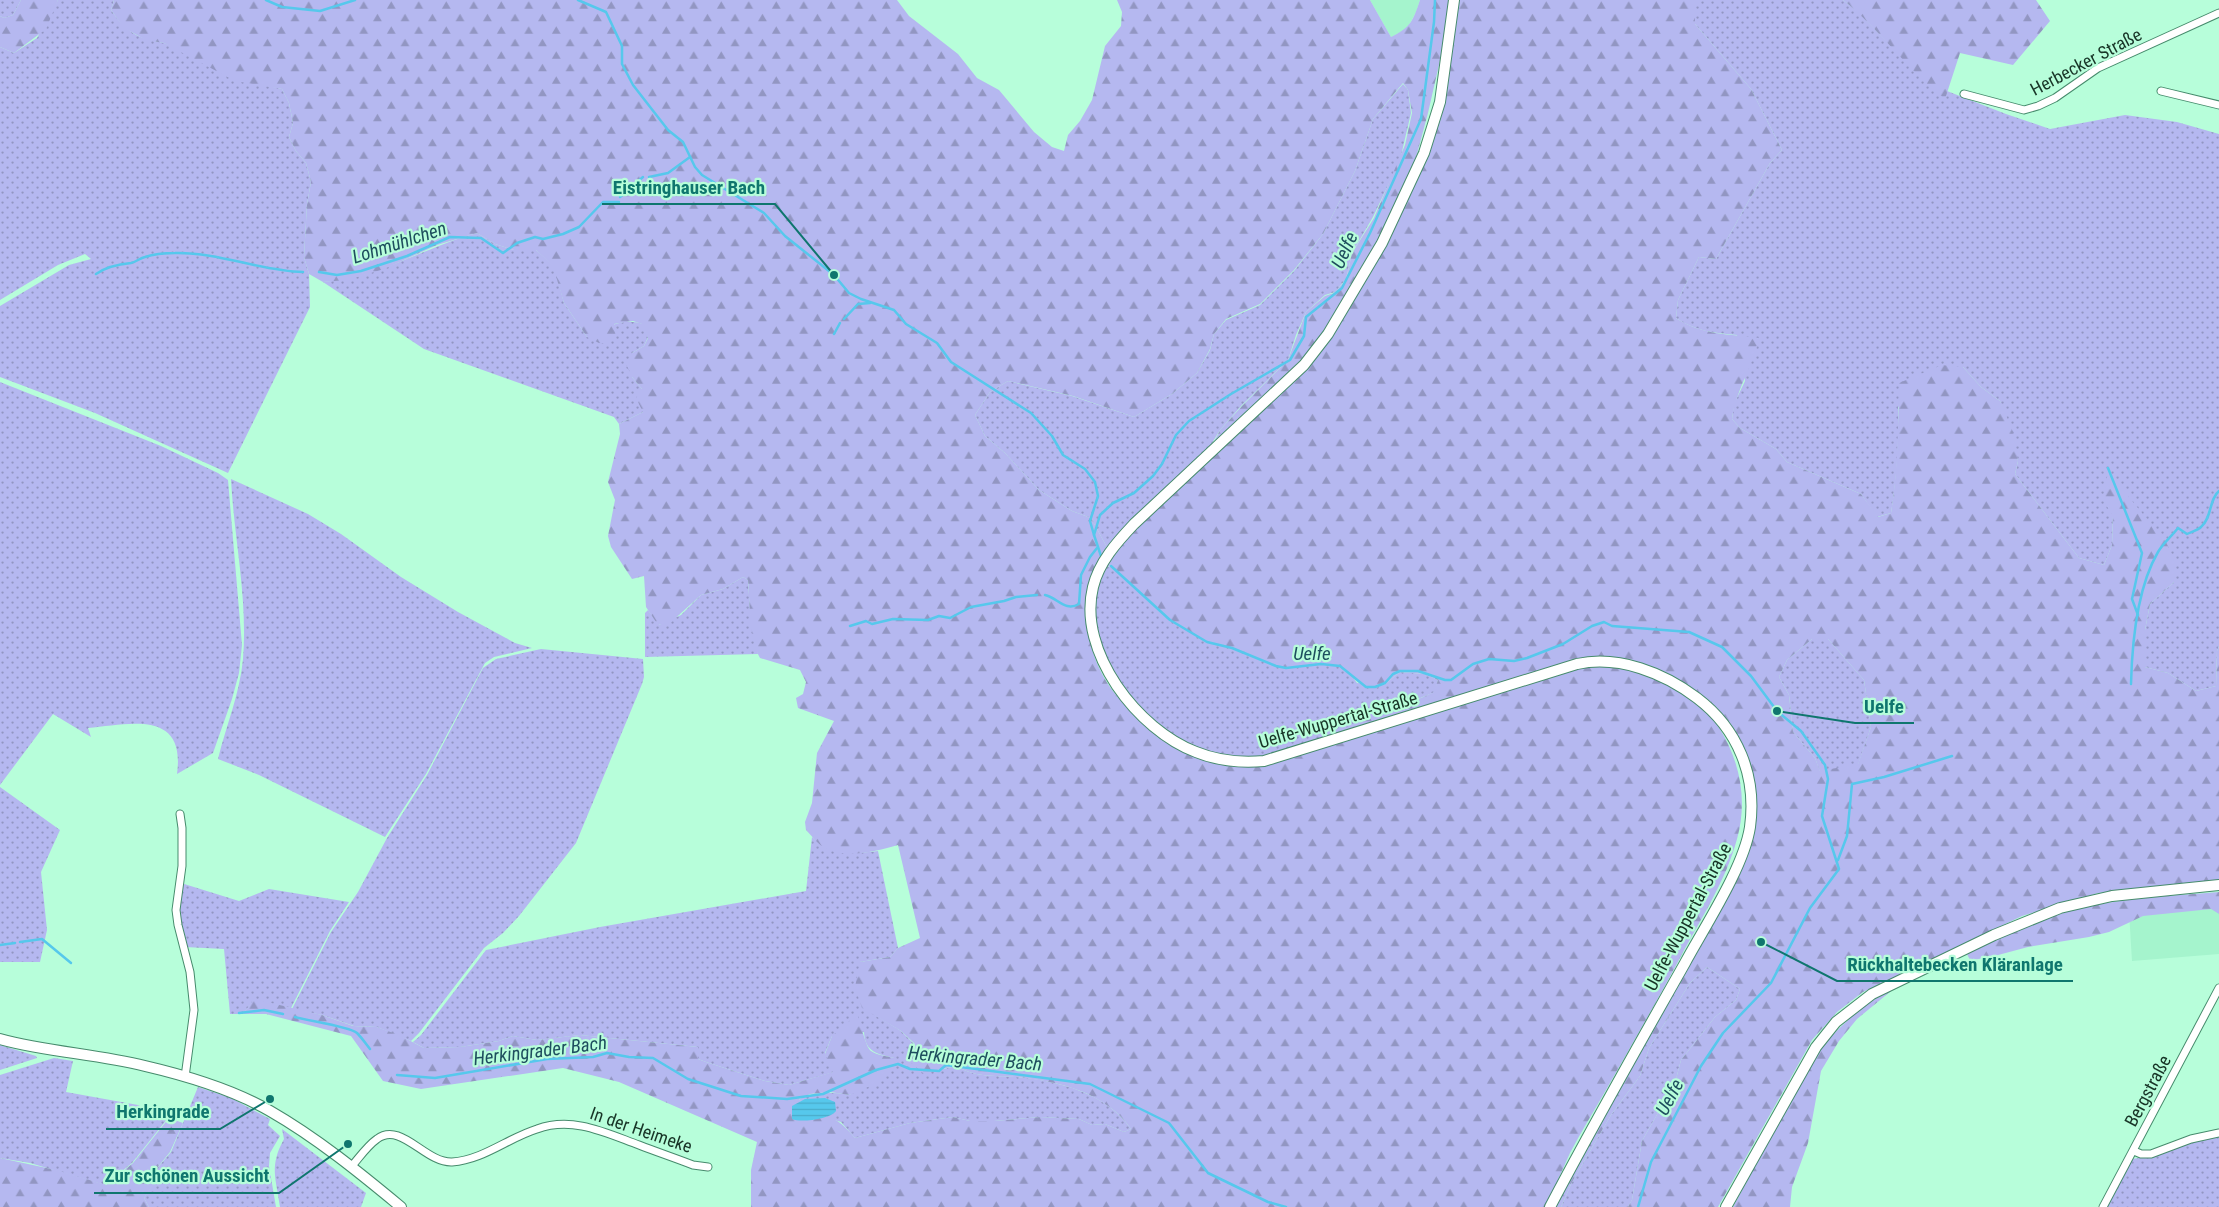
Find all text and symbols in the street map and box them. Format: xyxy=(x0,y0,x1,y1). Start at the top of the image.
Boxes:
street label: Herbecker Straße xyxy=(2027,23,2145,100)
callout: Eistringhauser Bach xyxy=(602,170,775,204)
text: Eistringhauser Bach xyxy=(613,176,765,199)
water label: Lohmühlchen xyxy=(349,216,449,269)
water label: Uelfe xyxy=(1326,228,1363,272)
water label: Uelfe xyxy=(1293,642,1331,665)
street label: Uelfe-Wuppertal-Straße xyxy=(1256,687,1420,752)
callout: Uelfe xyxy=(1855,689,1914,723)
text: Uelfe xyxy=(1864,695,1904,718)
street label: Uelfe-Wuppertal-Straße xyxy=(1640,839,1735,994)
callout: Rückhaltebecken Kläranlage xyxy=(1837,947,2073,981)
text: Rückhaltebecken Kläranlage xyxy=(1847,953,2063,976)
water label: Herkingrader Bach xyxy=(472,1031,608,1070)
water label: Herkingrader Bach xyxy=(907,1041,1043,1076)
street label: Bergstraße xyxy=(2120,1052,2175,1130)
water label: Uelfe xyxy=(1650,1075,1688,1119)
callout: Herkingrade xyxy=(106,1095,220,1129)
text: Herkingrade xyxy=(116,1100,210,1123)
street label: In der Heimeke xyxy=(587,1102,695,1157)
callout: Zur schönen Aussicht xyxy=(94,1159,279,1193)
text: Zur schönen Aussicht xyxy=(105,1164,270,1187)

